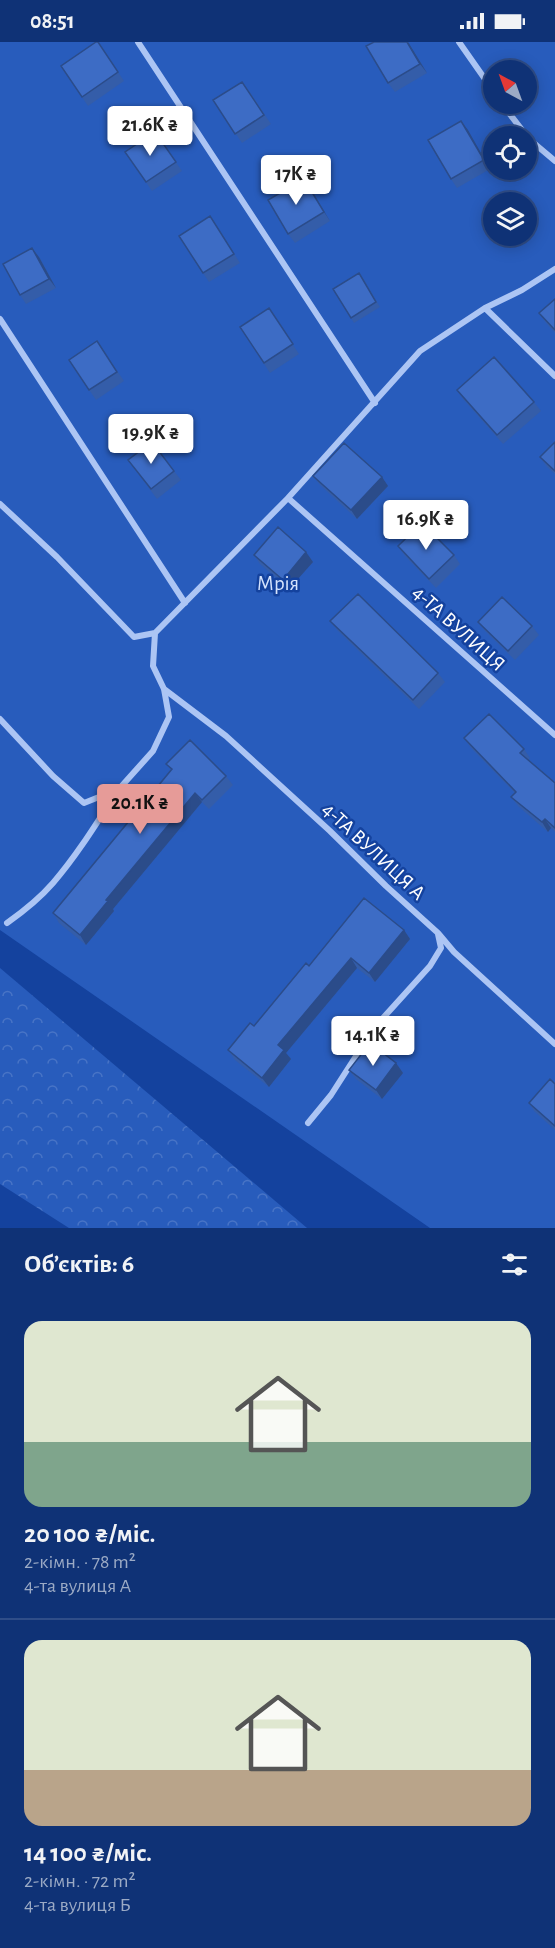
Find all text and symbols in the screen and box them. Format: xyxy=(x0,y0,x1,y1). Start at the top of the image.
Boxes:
text: 08:51 xyxy=(30,10,75,32)
north arrow xyxy=(483,60,537,114)
map controls xyxy=(483,60,537,246)
pin: 21.6K ₴ xyxy=(95,106,205,157)
text: 21.6K ₴ xyxy=(121,115,179,135)
button: locate xyxy=(483,126,537,180)
pin: 17K ₴ xyxy=(254,155,338,206)
text: 17K ₴ xyxy=(275,164,317,184)
button: layers xyxy=(483,192,537,246)
pin: 19.9K ₴ xyxy=(96,414,206,465)
text: 19.9K ₴ xyxy=(122,423,180,443)
pin: 16.9K ₴ xyxy=(371,500,481,551)
text: 16.9K ₴ xyxy=(397,509,455,529)
park label: Мрія xyxy=(257,573,299,594)
street label: 4-ТА ВУЛИЦЯ xyxy=(408,582,509,675)
pin: 20.1K ₴ xyxy=(85,784,195,835)
text: 20.1K ₴ xyxy=(111,793,169,813)
street label: 4-ТА ВУЛИЦЯ А xyxy=(318,799,429,904)
pin: 14.1K ₴ xyxy=(318,1016,428,1067)
text: 14.1K ₴ xyxy=(345,1025,401,1045)
icon: filters xyxy=(498,1248,531,1281)
text: Об’єктів: 6 xyxy=(24,1251,134,1277)
icon: home xyxy=(224,1360,332,1468)
text: 20 100 ₴/міс. xyxy=(24,1521,155,1547)
text: 2-кімн. · 78 m² xyxy=(24,1552,136,1572)
text: 4-та вулиця А xyxy=(24,1576,131,1596)
icon: home xyxy=(224,1679,332,1787)
text: 14 100 ₴/міс. xyxy=(24,1840,152,1866)
text: 2-кімн. · 72 m² xyxy=(24,1871,135,1891)
text: 4-та вулиця Б xyxy=(24,1895,131,1915)

